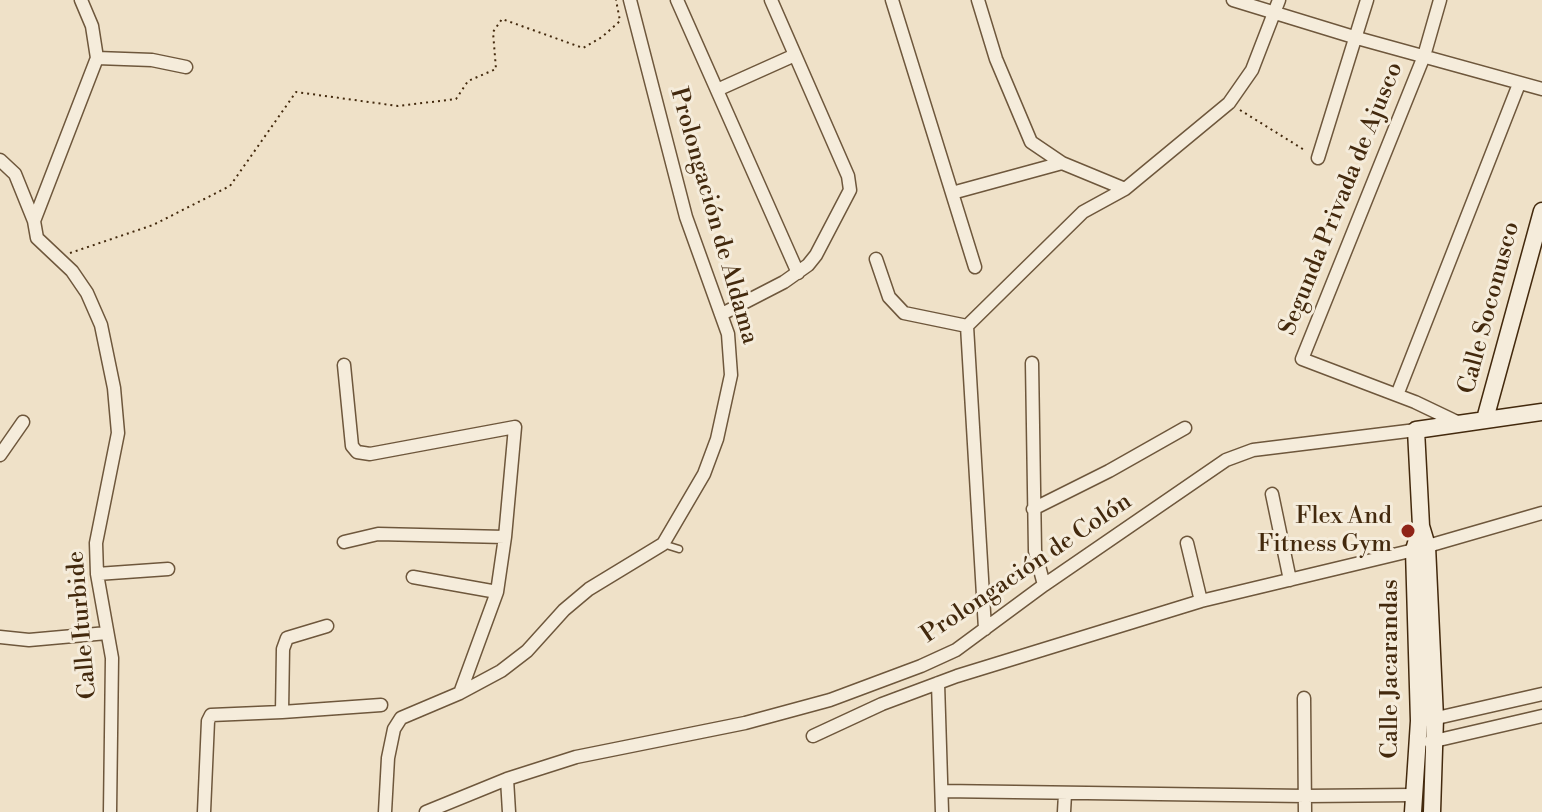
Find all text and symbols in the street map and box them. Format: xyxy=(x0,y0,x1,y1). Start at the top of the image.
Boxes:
street label: Segunda Privada de Ajusco xyxy=(1274,58,1410,340)
street label: Prolongación de Aldama xyxy=(663,84,763,348)
street label: Calle Soconusco xyxy=(1453,219,1527,397)
street label: Prolongación de Colón xyxy=(916,488,1138,650)
place label: Flex And Fitness Gym xyxy=(1258,503,1392,559)
marker: Flex And Fitness Gym xyxy=(1399,522,1417,540)
street label: Calle Iturbide xyxy=(62,550,104,700)
street label: Calle Jacarandas xyxy=(1377,579,1405,759)

